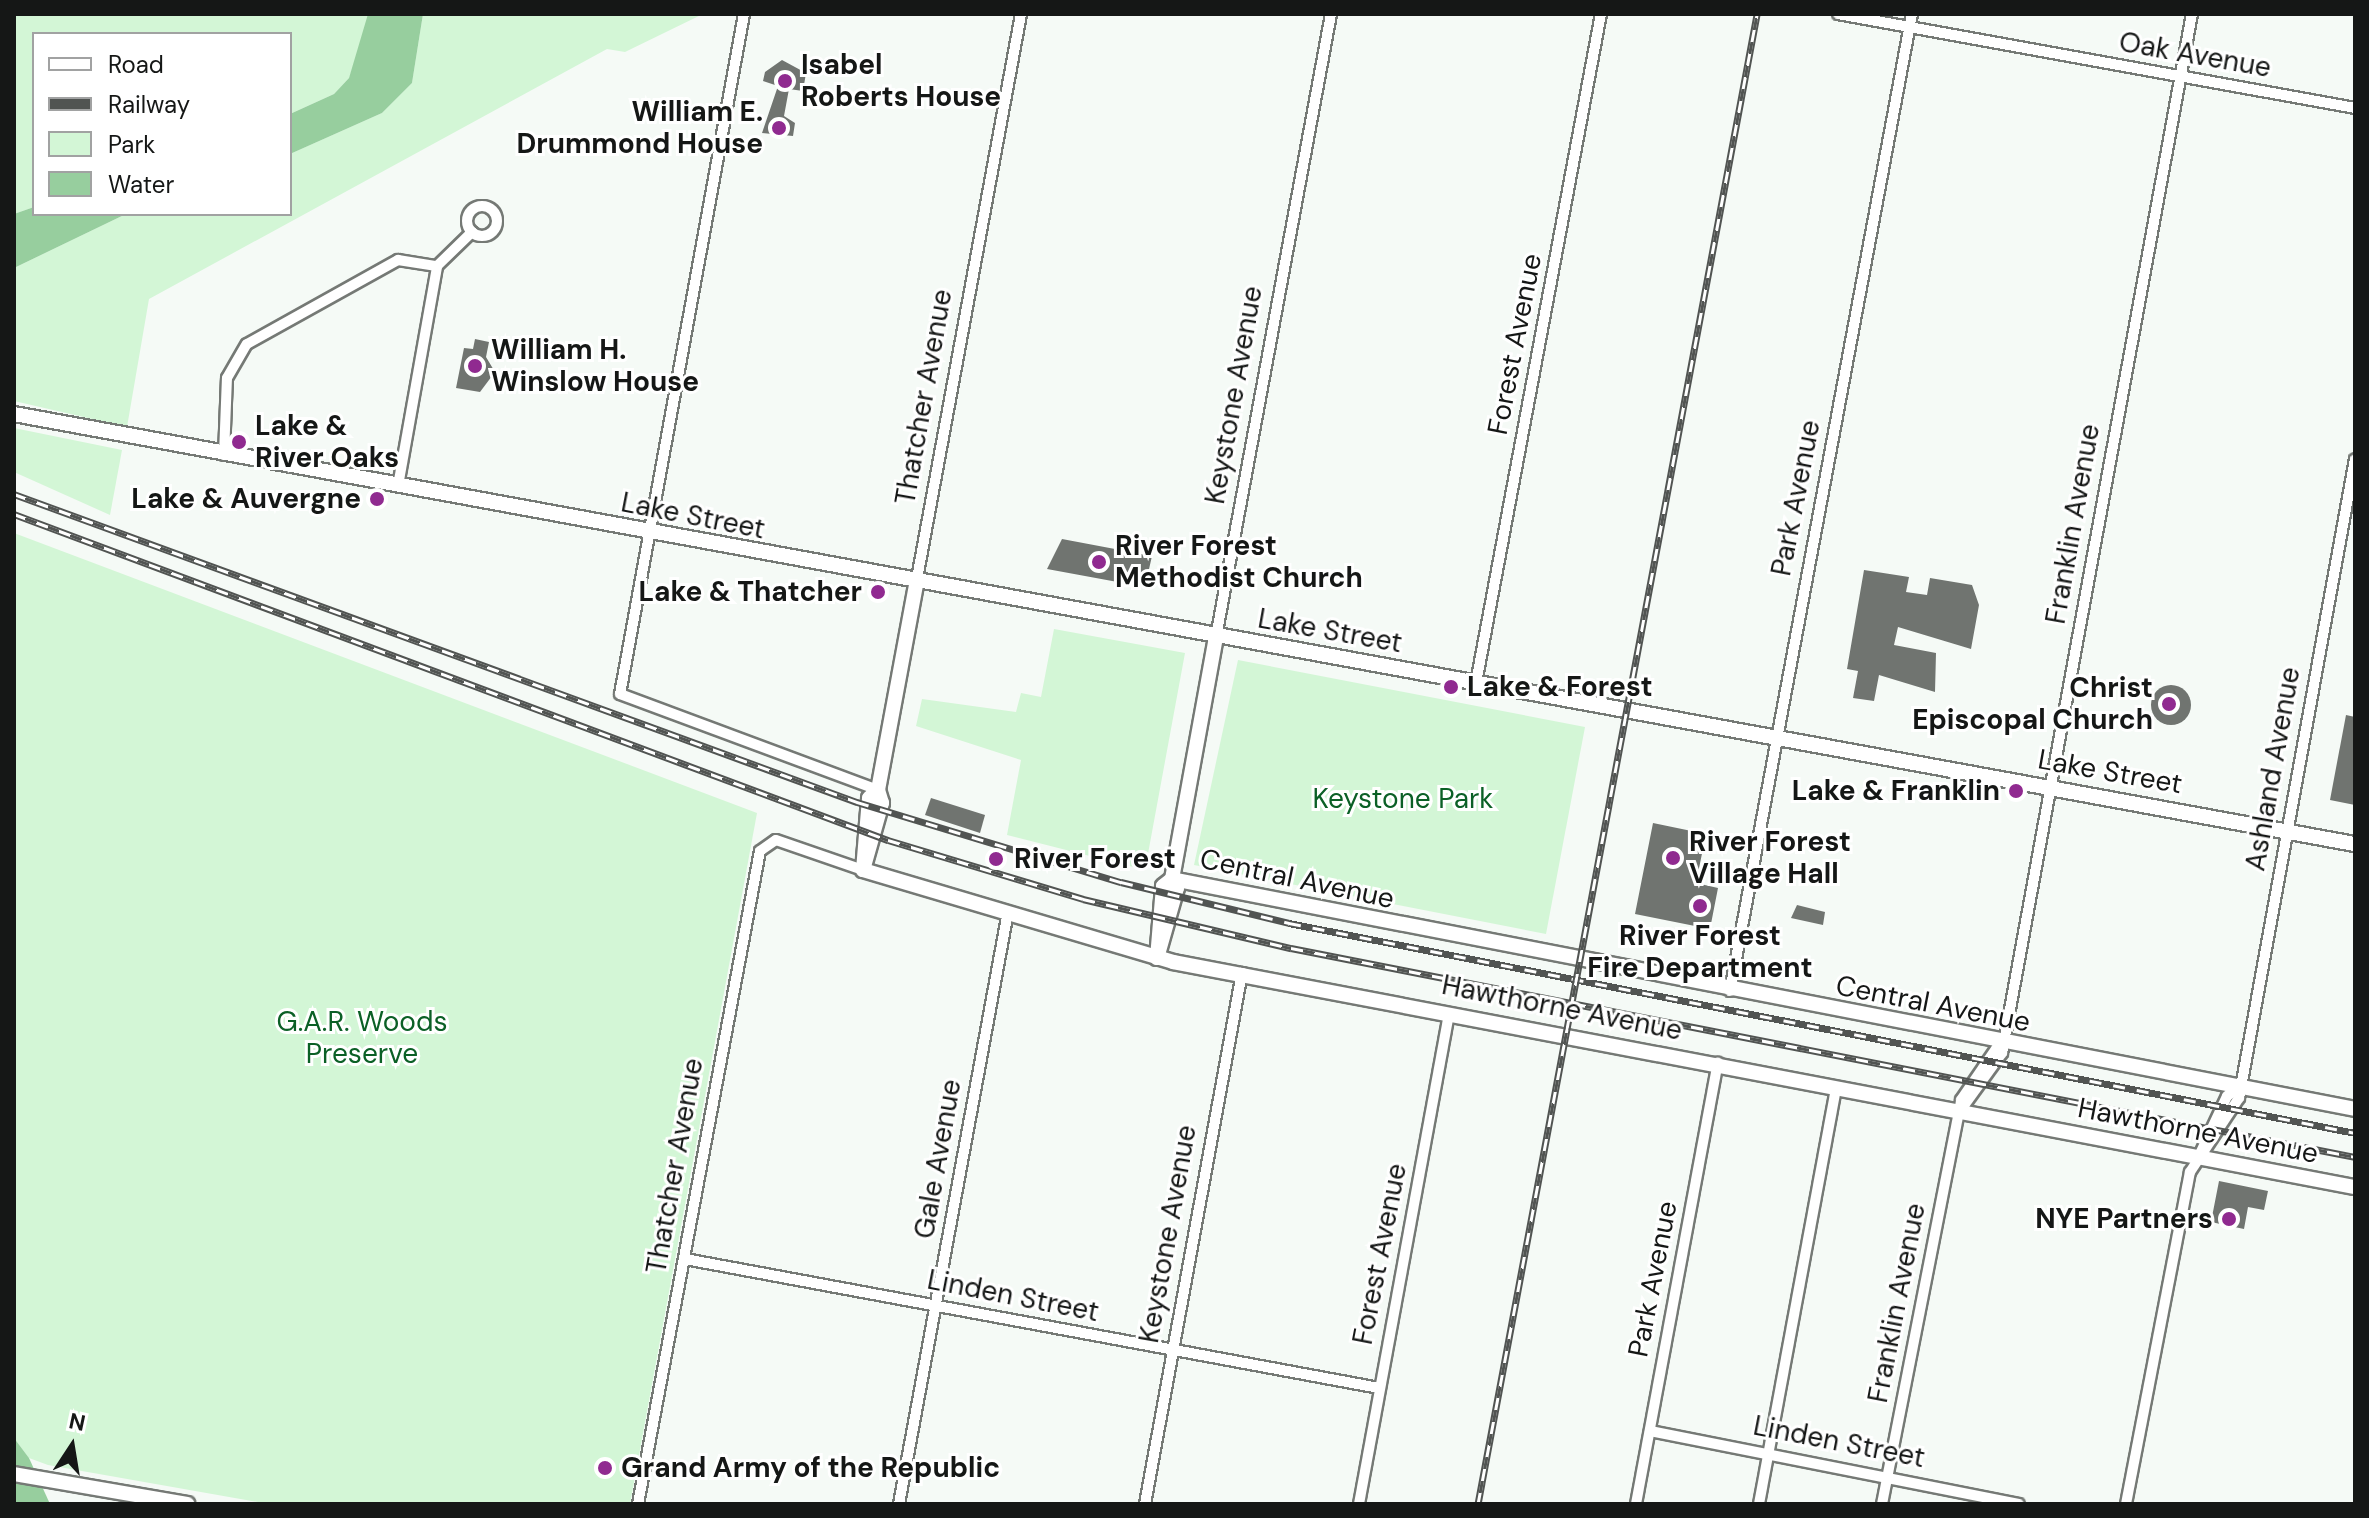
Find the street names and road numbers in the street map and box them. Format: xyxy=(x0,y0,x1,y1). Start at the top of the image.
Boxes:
street label: Oak Avenue xyxy=(2116,25,2274,85)
street label: Forest Avenue xyxy=(1481,251,1549,437)
street label: Keystone Avenue xyxy=(1198,283,1270,507)
street label: Thatcher Avenue xyxy=(889,287,959,507)
street label: Park Avenue xyxy=(1764,417,1828,579)
street label: Franklin Avenue xyxy=(2039,421,2107,627)
street label: Lake Street xyxy=(618,486,768,546)
street label: Lake Street xyxy=(1255,602,1405,660)
street label: Ashland Avenue xyxy=(2239,664,2307,874)
street label: Lake Street xyxy=(2035,743,2185,801)
street label: Central Avenue xyxy=(1197,842,1397,916)
street label: Hawthorne Avenue xyxy=(1439,968,1685,1048)
street label: Central Avenue xyxy=(1833,969,2033,1039)
street label: Thatcher Avenue xyxy=(640,1056,710,1276)
street label: Gale Avenue xyxy=(907,1077,969,1241)
street label: Hawthorne Avenue xyxy=(2075,1091,2321,1171)
street label: Keystone Avenue xyxy=(1132,1122,1204,1346)
street label: Forest Avenue xyxy=(1346,1161,1414,1347)
street label: Park Avenue xyxy=(1621,1198,1685,1360)
street label: Franklin Avenue xyxy=(1861,1200,1933,1406)
street label: Linden Street xyxy=(924,1263,1102,1329)
street label: Linden Street xyxy=(1750,1409,1928,1475)

